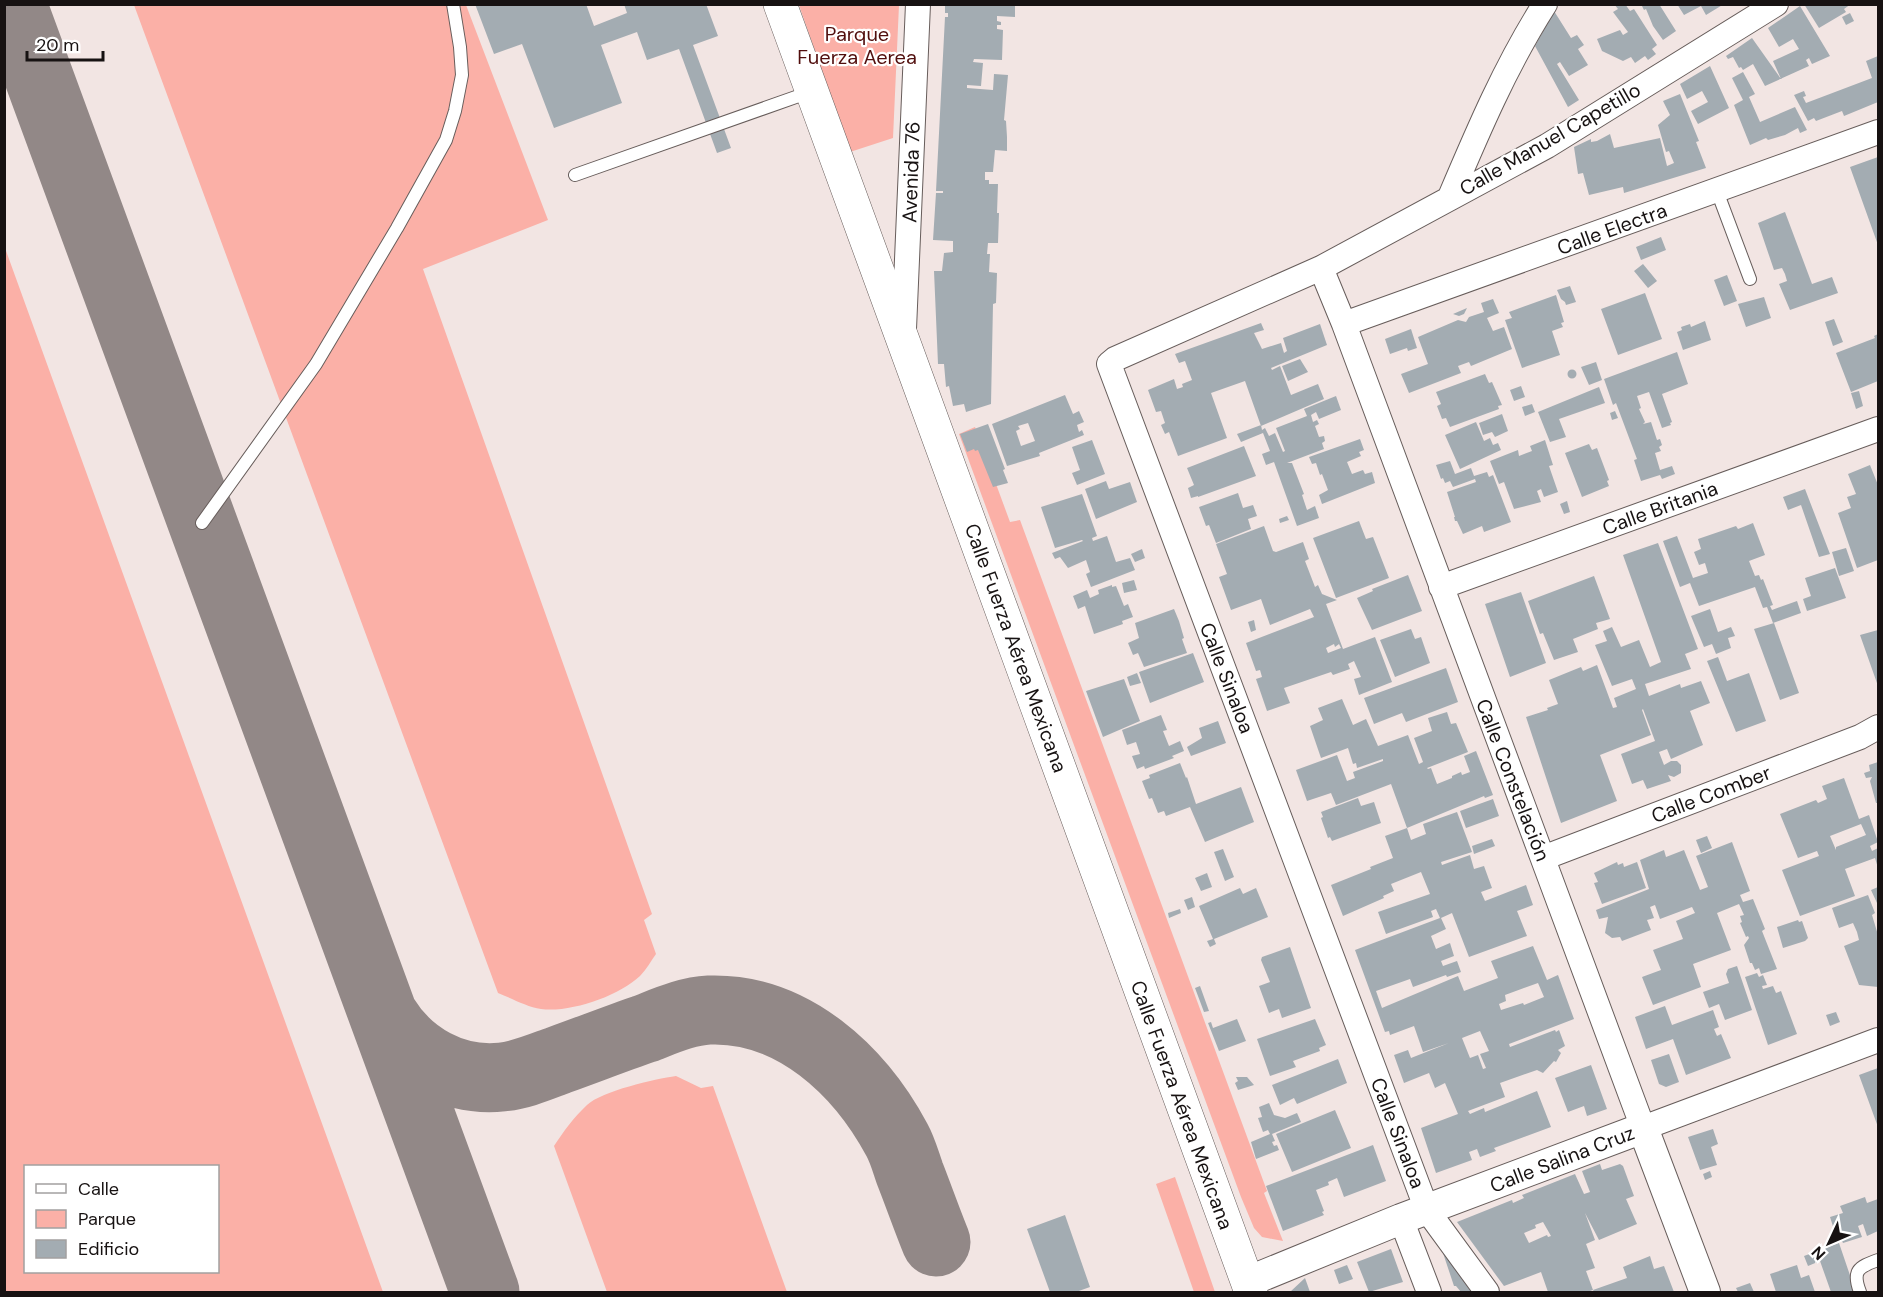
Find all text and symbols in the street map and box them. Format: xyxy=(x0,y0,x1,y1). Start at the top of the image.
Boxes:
park label: Parque Fuerza Aerea xyxy=(797,21,917,70)
scale bar xyxy=(27,24,104,62)
text: 20 m xyxy=(36,33,79,57)
street label: Calle Manuel Capetillo xyxy=(1455,77,1645,201)
street label: Avenida 76 xyxy=(896,121,926,223)
street label: Calle Electra xyxy=(1553,197,1671,261)
street label: Calle Britania xyxy=(1599,475,1721,541)
street label: Calle Fuerza Aérea Mexicana xyxy=(959,520,1073,776)
street label: Calle Sinaloa xyxy=(1194,619,1260,737)
street label: Calle Constelación xyxy=(1470,695,1556,865)
street label: Calle Comber xyxy=(1647,759,1775,829)
street label: Calle Fuerza Aérea Mexicana xyxy=(1125,977,1239,1233)
street label: Calle Sinaloa xyxy=(1365,1074,1431,1192)
street label: Calle Salina Cruz xyxy=(1486,1120,1638,1198)
legend xyxy=(24,1165,219,1273)
text: Calle xyxy=(78,1177,119,1201)
text: Parque xyxy=(78,1207,136,1231)
north arrow xyxy=(1799,1213,1859,1273)
text: Edificio xyxy=(78,1237,139,1261)
text: N xyxy=(1807,1242,1830,1265)

